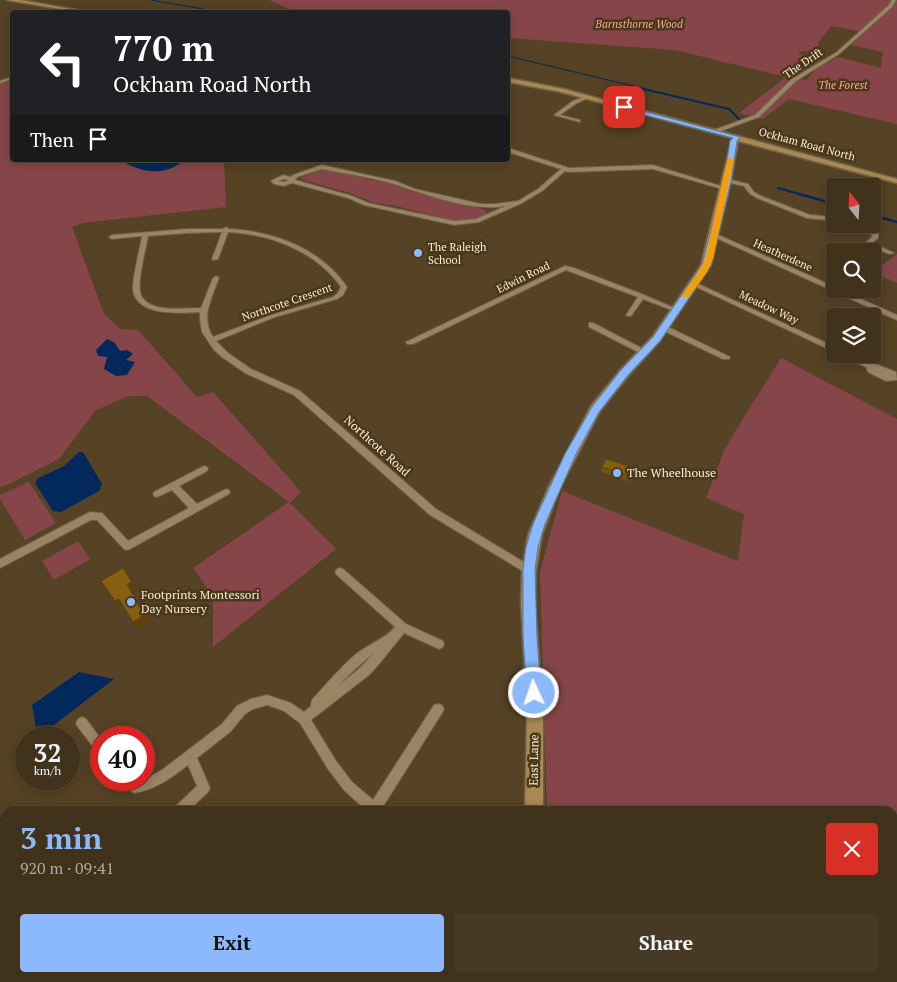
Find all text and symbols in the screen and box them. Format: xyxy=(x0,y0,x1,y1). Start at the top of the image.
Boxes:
park label: Barnsthorne Wood xyxy=(594,17,683,31)
text: 770 m xyxy=(113,25,214,71)
icon: left xyxy=(30,30,95,95)
street label: The Drift xyxy=(781,45,825,81)
text: Ockham Road North xyxy=(113,69,311,98)
park label: The Forest xyxy=(818,78,868,92)
pin xyxy=(603,86,645,128)
icon: arrive xyxy=(610,93,638,121)
street label: Ockham Road North xyxy=(757,124,857,164)
icon: arrive xyxy=(84,125,112,153)
text: Then xyxy=(30,127,74,152)
north arrow xyxy=(826,178,881,232)
map controls xyxy=(826,178,881,363)
street label: Heatherdene xyxy=(751,236,815,274)
place label: The Raleigh School xyxy=(428,240,487,267)
button: search xyxy=(826,243,881,298)
marker: The Raleigh School xyxy=(412,247,424,259)
street label: Edwin Road xyxy=(494,258,552,296)
street label: Northcote Crescent xyxy=(240,280,334,324)
street label: Meadow Way xyxy=(737,287,801,327)
button: layers xyxy=(826,308,881,363)
street label: Northcote Road xyxy=(341,412,414,479)
place label: The Wheelhouse xyxy=(627,465,716,480)
marker: The Wheelhouse xyxy=(611,467,623,479)
place label: Footprints Montessori Day Nursery xyxy=(141,587,260,616)
marker: Footprints Montessori Day Nursery xyxy=(125,596,137,608)
position arrow xyxy=(507,666,559,718)
speed limit sign: 40 xyxy=(90,726,155,791)
street label: East Lane xyxy=(526,734,541,786)
text: 32 xyxy=(33,736,62,769)
text: km/h xyxy=(34,763,61,778)
text: 3 min xyxy=(20,818,102,858)
button: close xyxy=(826,823,878,875)
text: 920 m · 09:41 xyxy=(20,857,114,879)
button: Exit xyxy=(20,914,444,972)
button: Share xyxy=(454,914,878,972)

